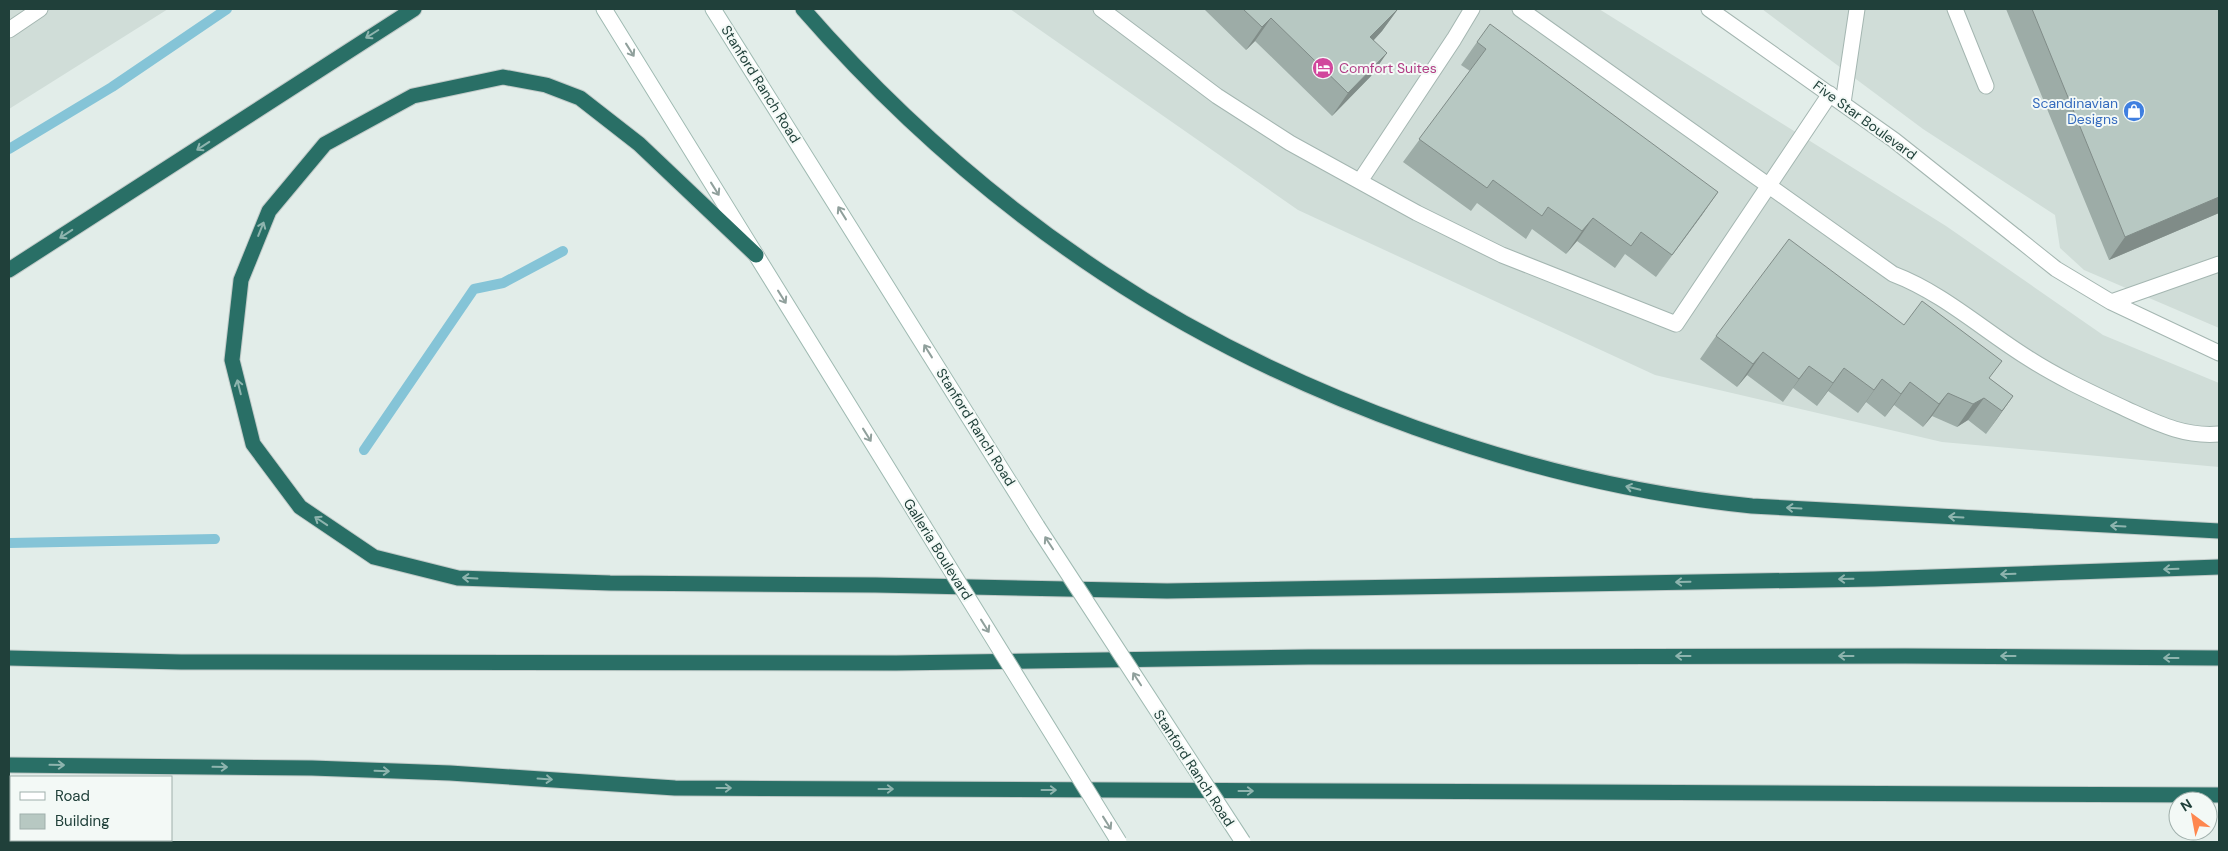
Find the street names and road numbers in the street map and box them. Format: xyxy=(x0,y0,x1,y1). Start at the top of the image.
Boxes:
street label: Stanford Ranch Road xyxy=(717,22,805,146)
street label: Five Star Boulevard xyxy=(1810,76,1920,164)
street label: Stanford Ranch Road xyxy=(932,365,1020,489)
street label: Galleria Boulevard xyxy=(900,495,976,603)
street label: Stanford Ranch Road xyxy=(1150,706,1238,830)

